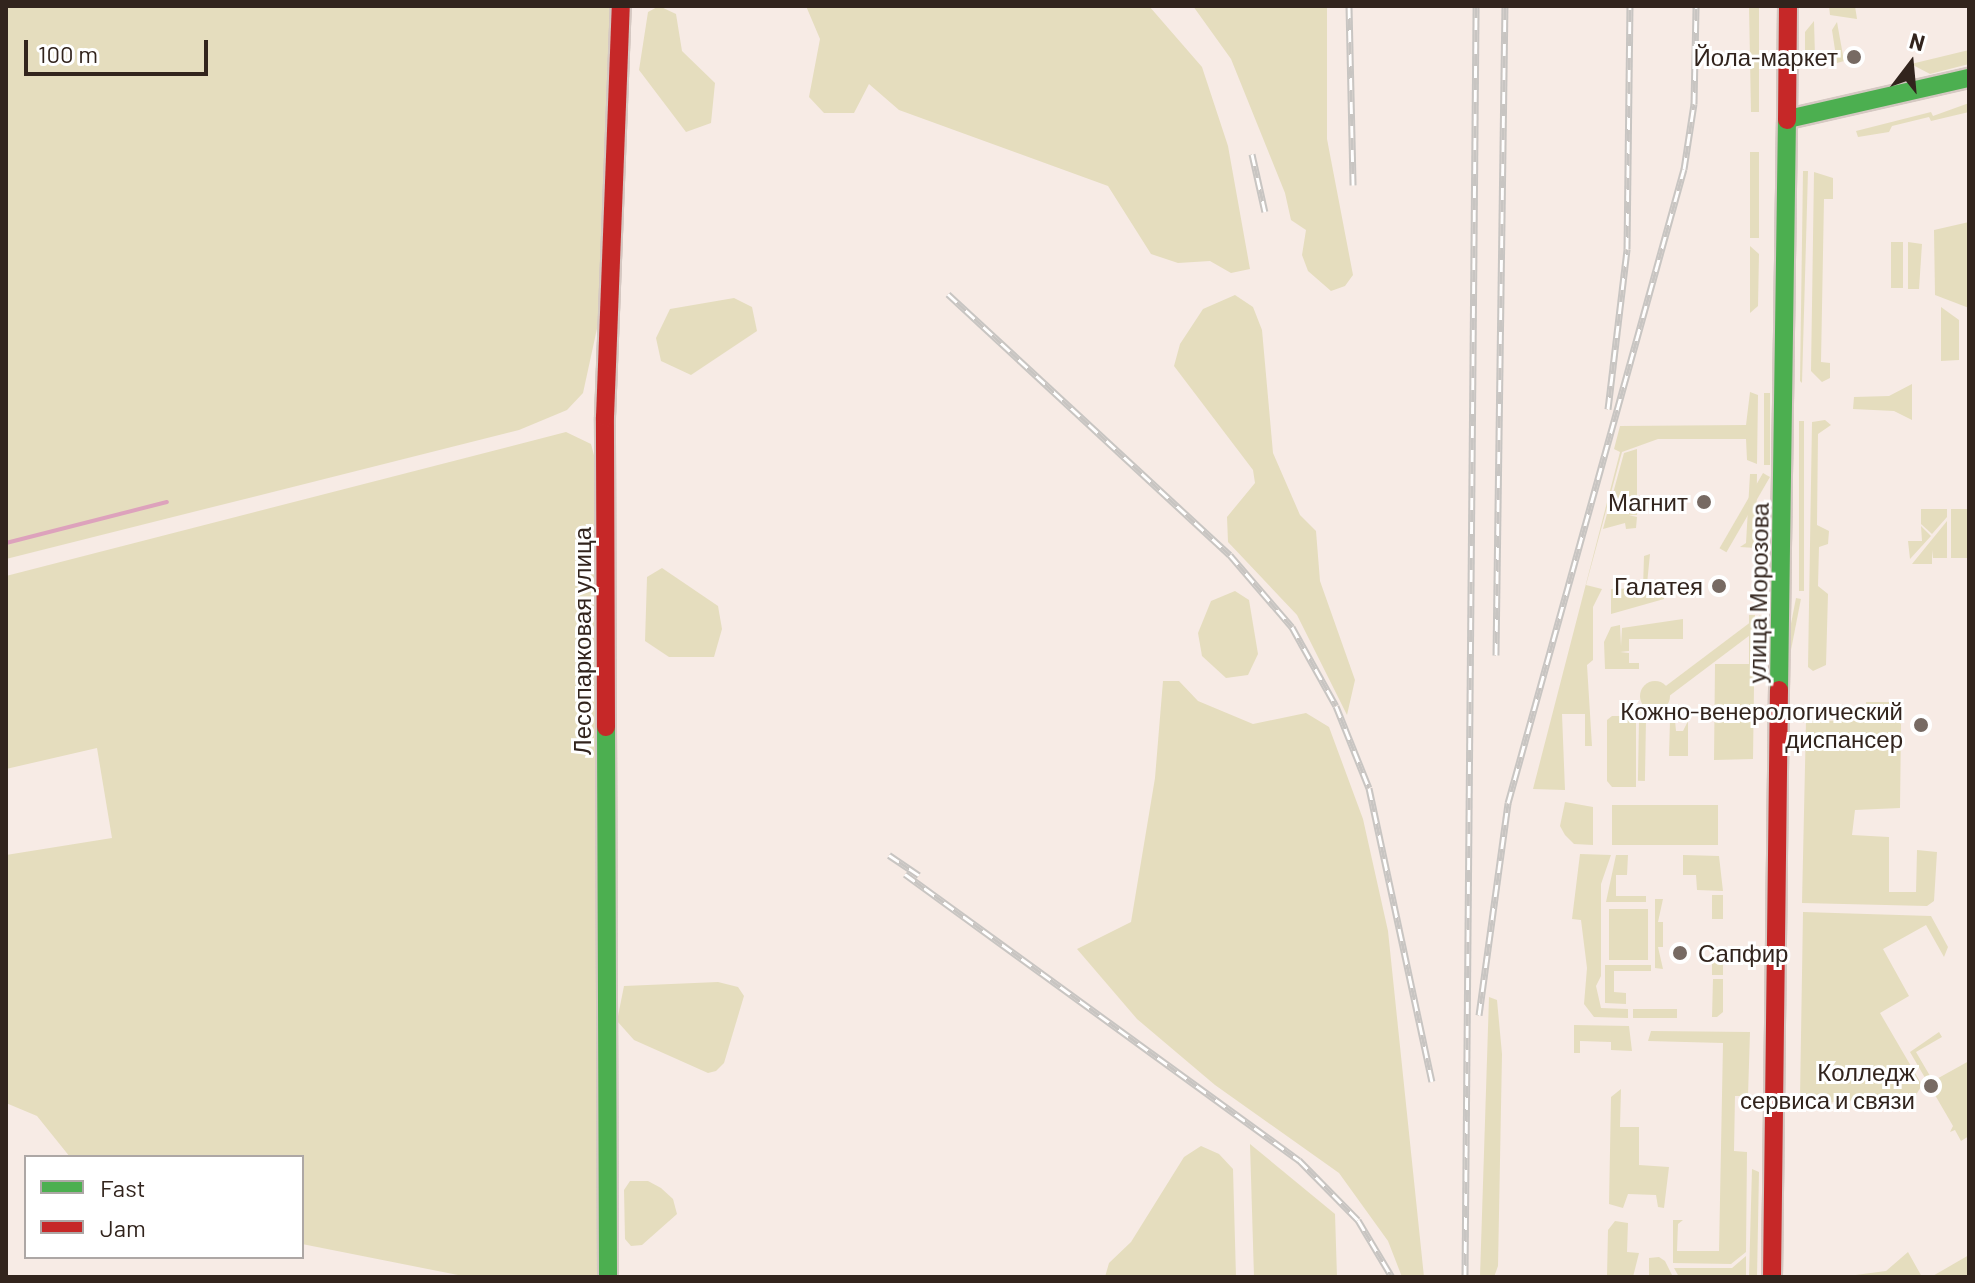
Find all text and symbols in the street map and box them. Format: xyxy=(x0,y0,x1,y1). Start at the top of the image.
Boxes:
scale bar xyxy=(28,24,212,74)
north arrow xyxy=(1871,24,1951,104)
text: N xyxy=(1907,26,1928,55)
text: 100 m xyxy=(38,39,98,68)
place label: Йола-маркет xyxy=(1694,43,1838,71)
marker: Йола-маркет xyxy=(1845,48,1863,66)
place label: Магнит xyxy=(1608,488,1688,516)
marker: Магнит xyxy=(1695,493,1713,511)
street label: улица Морозова xyxy=(1742,502,1774,684)
street label: Лесопарковая улица xyxy=(568,527,596,755)
place label: Галатея xyxy=(1614,572,1703,600)
marker: Галатея xyxy=(1710,577,1728,595)
place label: Кожно-венерологический диспансер xyxy=(1620,697,1903,753)
marker: Кожно-венерологический диспансер xyxy=(1910,714,1932,736)
place label: Сапфир xyxy=(1698,939,1788,967)
marker: Сапфир xyxy=(1669,942,1691,964)
place label: Колледж сервиса и связи xyxy=(1740,1058,1915,1114)
marker: Колледж сервиса и связи xyxy=(1922,1077,1940,1095)
legend xyxy=(24,1155,304,1259)
text: Fast xyxy=(100,1173,145,1202)
text: Jam xyxy=(100,1213,146,1242)

